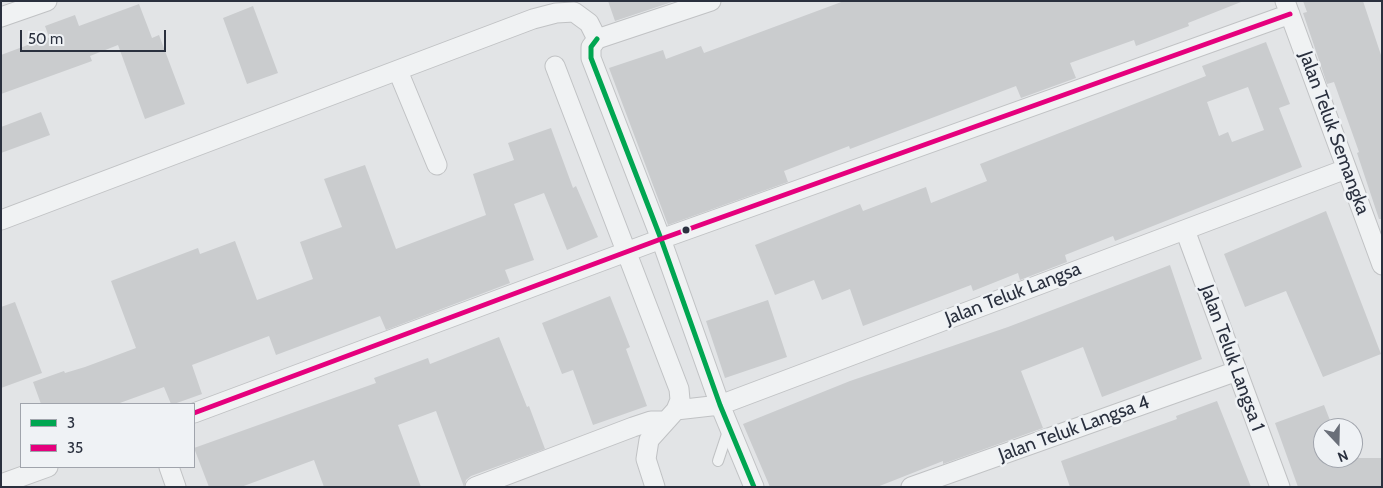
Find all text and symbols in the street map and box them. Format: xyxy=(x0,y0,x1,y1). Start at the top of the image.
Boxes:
scale bar xyxy=(22,20,169,52)
text: 50 m xyxy=(28,30,63,48)
street label: Jalan Teluk Semangka xyxy=(1294,48,1374,218)
unlabelled marker xyxy=(681,225,691,235)
street label: Jalan Teluk Langsa xyxy=(942,258,1084,330)
street label: Jalan Teluk Langsa 1 xyxy=(1195,282,1269,434)
street label: Jalan Teluk Langsa 4 xyxy=(995,391,1153,467)
legend xyxy=(20,403,195,468)
text: 3 xyxy=(67,414,75,432)
north arrow xyxy=(1313,418,1363,468)
text: 35 xyxy=(67,439,83,457)
text: N xyxy=(1335,446,1351,466)

